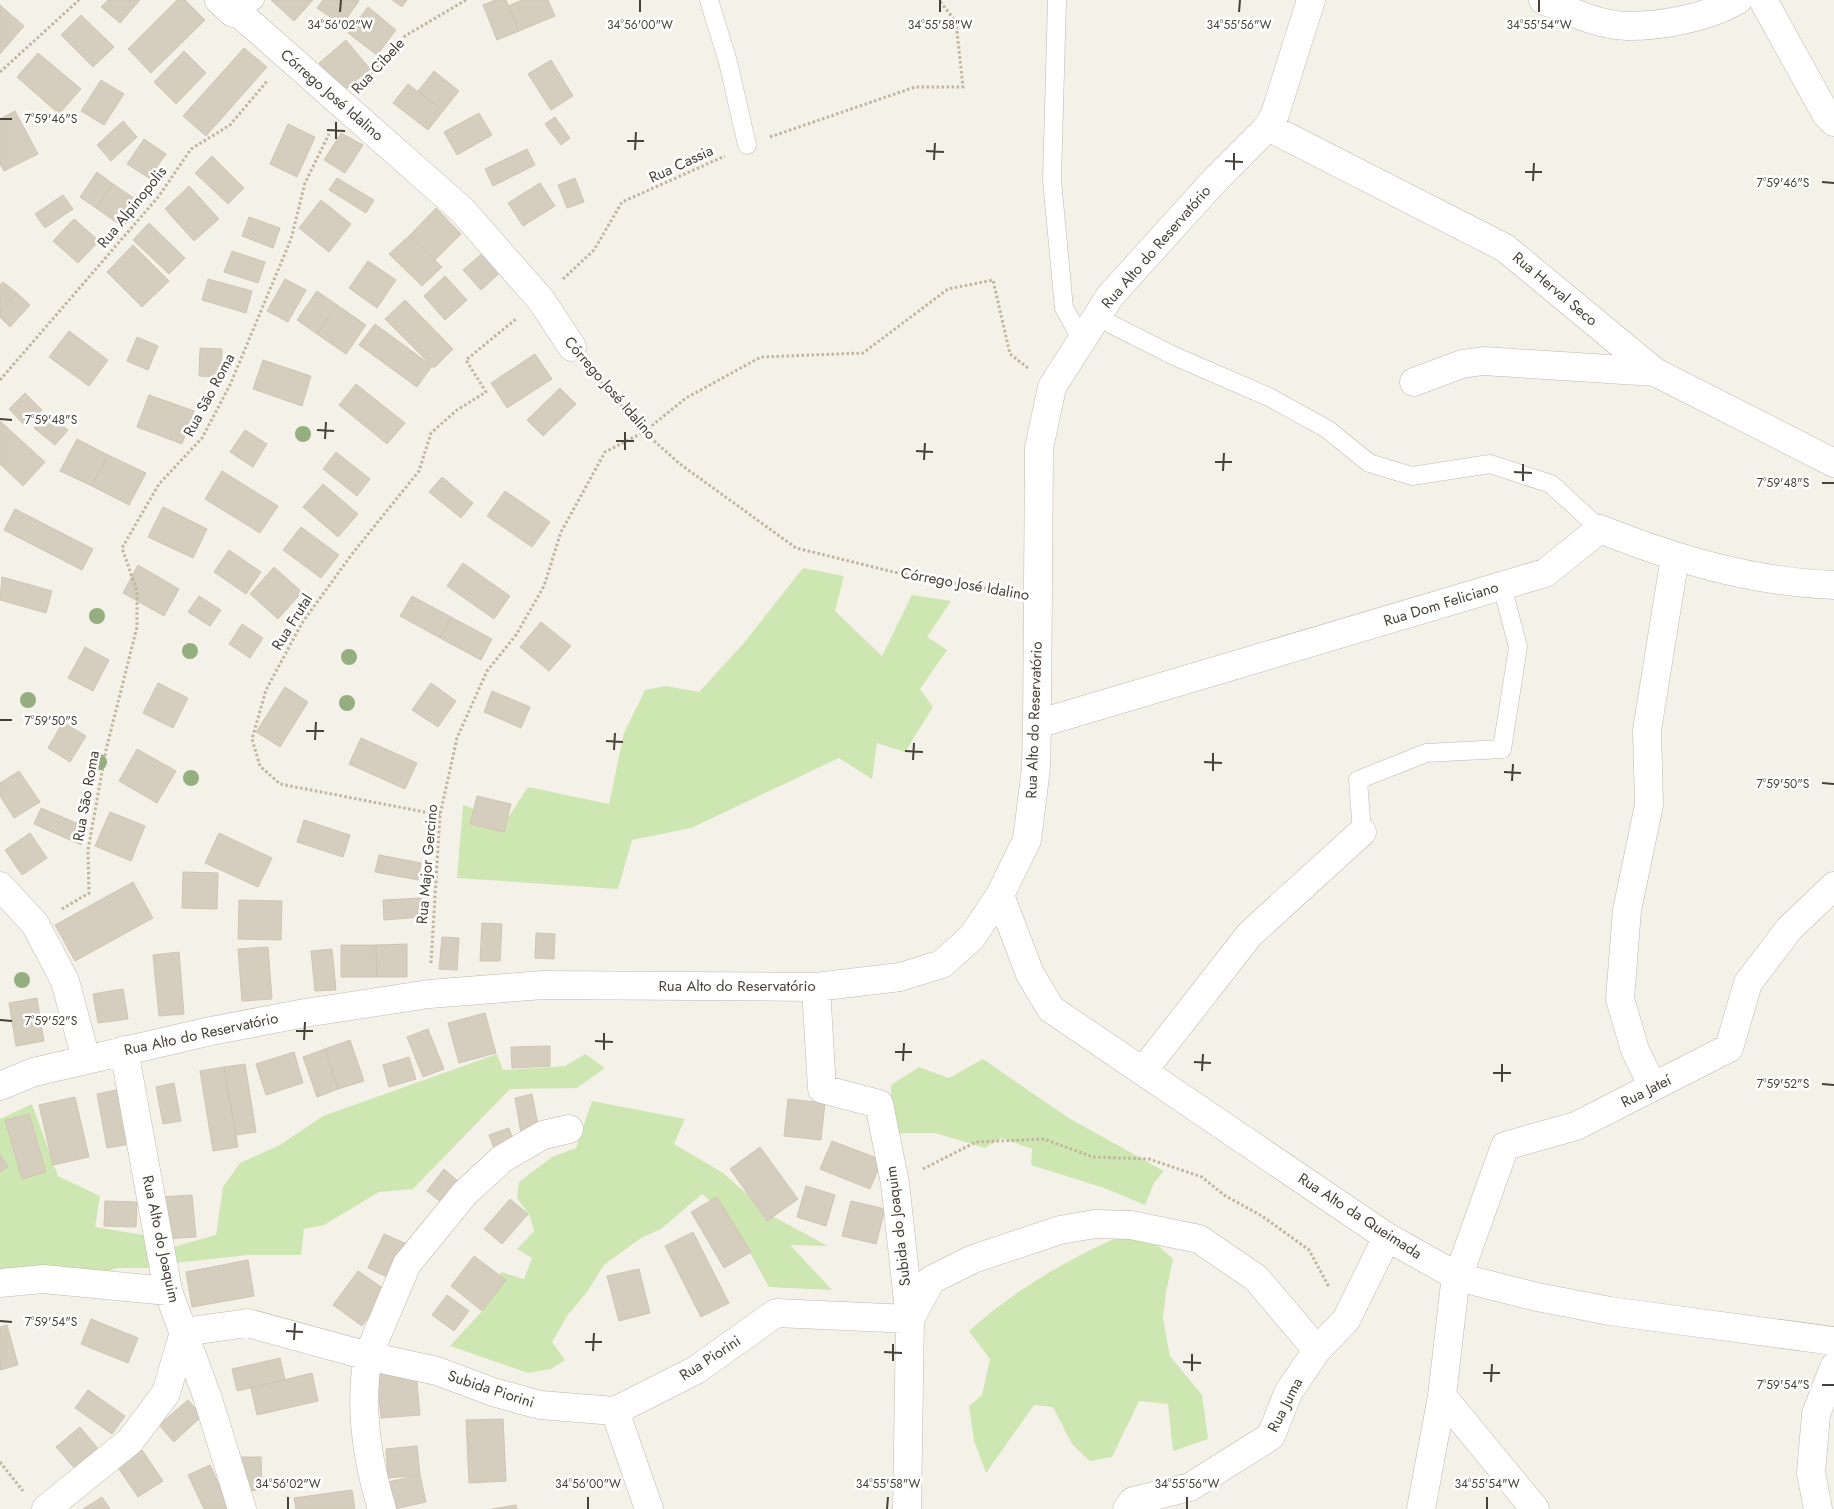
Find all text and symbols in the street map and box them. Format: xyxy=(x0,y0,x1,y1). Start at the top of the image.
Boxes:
text: 34°56'02"W xyxy=(307,16,373,34)
text: 34°56'00"W xyxy=(607,16,673,34)
text: 34°55'58"W xyxy=(908,16,972,34)
text: 34°55'56"W xyxy=(1207,16,1272,34)
text: 34°55'54"W xyxy=(1506,16,1572,34)
street label: Rua Cibele xyxy=(346,33,410,99)
street label: Córrego José Idalino xyxy=(276,44,388,146)
text: 7°59'46"S xyxy=(25,110,78,128)
street label: Rua Cassia xyxy=(645,140,717,188)
street label: Rua Alpinopolis xyxy=(92,161,172,253)
text: 7°59'46"S xyxy=(1757,174,1810,192)
street label: Rua Alto do Reservatório xyxy=(1096,180,1216,314)
street label: Rua Herval Seco xyxy=(1508,247,1602,331)
street label: Córrego José Idalino xyxy=(559,332,661,444)
street label: Rua São Roma xyxy=(178,349,240,441)
text: 7°59'48"S xyxy=(25,411,78,429)
text: 7°59'48"S xyxy=(1757,474,1810,492)
street label: Córrego José Idalino xyxy=(899,562,1031,606)
street label: Rua Dom Feliciano xyxy=(1381,576,1501,632)
street label: Rua Frutal xyxy=(266,590,318,654)
street label: Rua Alto do Reservatório xyxy=(1020,641,1048,799)
text: 7°59'50"S xyxy=(25,712,78,730)
street label: Rua São Roma xyxy=(67,749,105,843)
text: 7°59'50"S xyxy=(1757,775,1810,793)
street label: Rua Major Gercino xyxy=(411,803,443,925)
street label: Rua Alto do Reservatório xyxy=(658,975,816,997)
street label: Rua Alto do Reservatório xyxy=(122,1007,280,1061)
text: 7°59'52"S xyxy=(25,1012,78,1030)
street label: Rua Jateí xyxy=(1617,1068,1676,1113)
text: 7°59'52"S xyxy=(1757,1075,1810,1093)
street label: Subida do Joaquim xyxy=(880,1165,916,1287)
street label: Rua Alto da Queimada xyxy=(1294,1168,1426,1264)
street label: Rua Alto do Joaquim xyxy=(137,1173,185,1305)
text: 7°59'54"S xyxy=(25,1313,78,1331)
street label: Rua Piorini xyxy=(675,1330,745,1386)
street label: Subida Piorini xyxy=(445,1365,537,1413)
street label: Rua Juma xyxy=(1262,1374,1308,1436)
text: 7°59'54"S xyxy=(1757,1376,1810,1394)
text: 34°56'02"W xyxy=(255,1475,321,1493)
text: 34°56'00"W xyxy=(555,1475,621,1493)
text: 34°55'58"W xyxy=(856,1475,920,1493)
text: 34°55'56"W xyxy=(1155,1475,1220,1493)
text: 34°55'54"W xyxy=(1454,1475,1520,1493)

